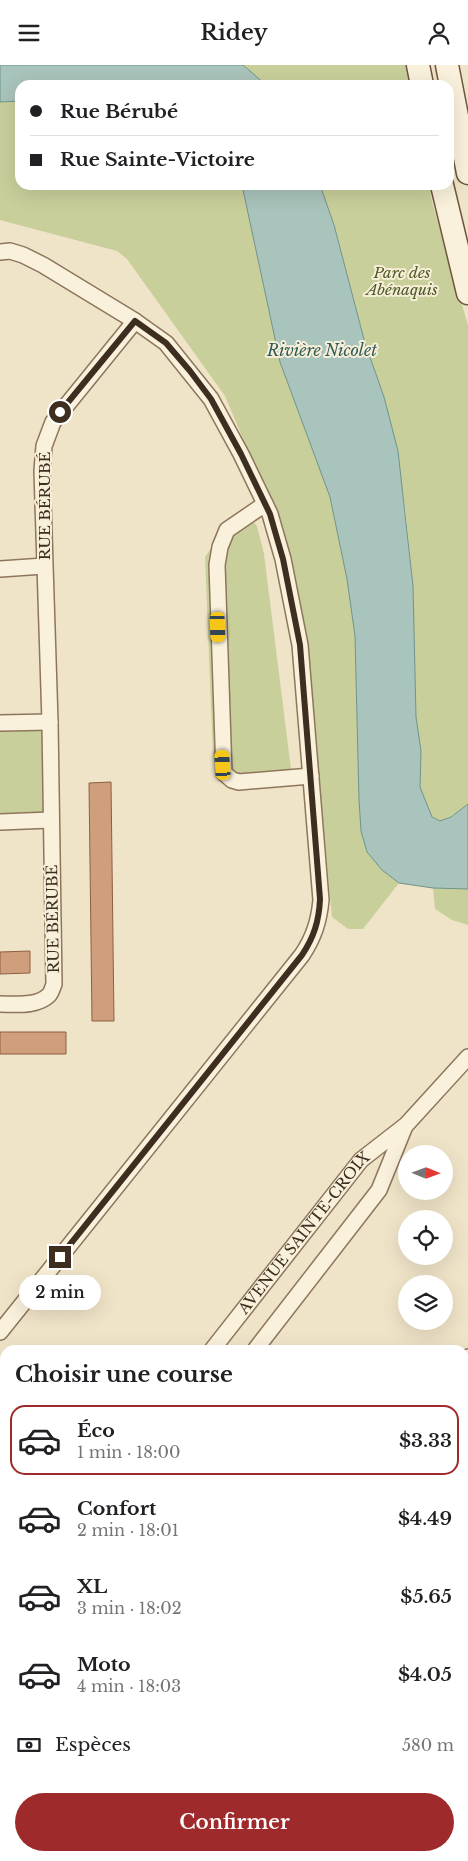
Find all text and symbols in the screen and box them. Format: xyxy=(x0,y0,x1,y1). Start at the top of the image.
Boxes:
icon: menu xyxy=(15,19,43,47)
text: Ridey xyxy=(200,19,268,46)
icon: person xyxy=(425,19,453,47)
text: Rue Bérubé xyxy=(60,100,178,123)
text: Rue Sainte-Victoire xyxy=(60,148,255,171)
park label: Parc des Abénaquis xyxy=(364,263,438,299)
water label: Rivière Nicolet xyxy=(266,340,377,360)
route start xyxy=(49,401,71,423)
street label: RUE BÉRUBÉ xyxy=(35,452,54,560)
car xyxy=(209,612,226,642)
car xyxy=(214,750,231,780)
street label: RUE BÉRUBÉ xyxy=(42,864,63,973)
north arrow xyxy=(398,1145,452,1200)
map controls xyxy=(398,1145,453,1330)
street label: AVENUE SAINTE-CROIX xyxy=(233,1147,374,1318)
button: locate xyxy=(398,1210,453,1265)
route end xyxy=(49,1246,71,1268)
callout: 2 min xyxy=(19,1275,101,1309)
button: layers xyxy=(398,1275,453,1330)
text: 2 min xyxy=(35,1282,85,1302)
text: Choisir une course xyxy=(15,1361,233,1388)
icon: car xyxy=(17,1418,62,1463)
text: Éco xyxy=(77,1419,115,1442)
text: $3.33 xyxy=(399,1429,452,1452)
text: 1 min · 18:00 xyxy=(77,1442,180,1462)
icon: car xyxy=(17,1496,62,1541)
text: Confort xyxy=(77,1497,156,1520)
text: $4.49 xyxy=(398,1507,452,1530)
text: 2 min · 18:01 xyxy=(77,1520,179,1540)
icon: car xyxy=(17,1574,62,1619)
text: XL xyxy=(77,1575,107,1598)
text: $5.65 xyxy=(400,1585,452,1608)
text: 3 min · 18:02 xyxy=(77,1598,182,1618)
icon: car xyxy=(17,1652,62,1697)
text: Moto xyxy=(77,1653,131,1676)
text: $4.05 xyxy=(398,1663,452,1686)
text: 4 min · 18:03 xyxy=(77,1676,181,1696)
icon: cash xyxy=(15,1731,43,1759)
text: Espèces xyxy=(55,1733,131,1756)
text: 580 m xyxy=(402,1735,454,1755)
button: Confirmer xyxy=(15,1793,454,1851)

